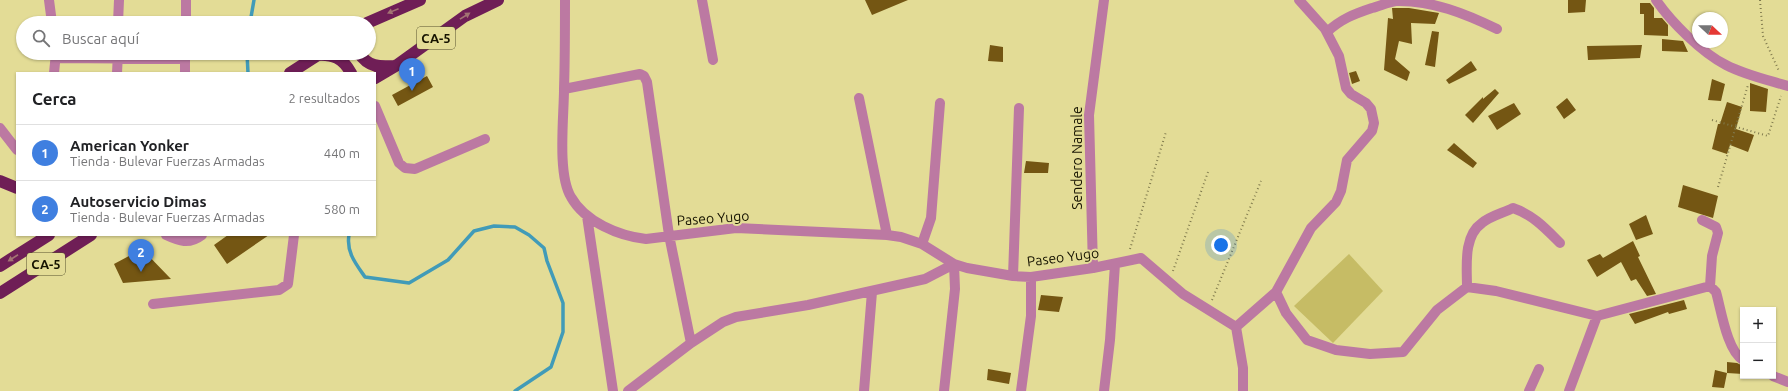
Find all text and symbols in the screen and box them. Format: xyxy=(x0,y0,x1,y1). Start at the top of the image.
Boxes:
one-way arrow xyxy=(388,8,399,14)
north arrow xyxy=(1692,12,1728,48)
one-way arrow xyxy=(459,13,471,20)
search box xyxy=(16,16,376,60)
icon: search xyxy=(30,27,52,49)
road number: CA-5 xyxy=(417,27,455,49)
text: Buscar aquí xyxy=(62,30,139,47)
pin: 1 xyxy=(399,58,425,91)
text: Cerca xyxy=(32,89,77,108)
text: 2 resultados xyxy=(289,91,360,105)
street label: Sendero Namale xyxy=(1069,106,1085,210)
text: American Yonker xyxy=(70,137,189,154)
text: 1 xyxy=(41,146,49,160)
text: 440 m xyxy=(324,146,360,160)
text: Tienda · Bulevar Fuerzas Armadas xyxy=(70,154,265,168)
text: Autoservicio Dimas xyxy=(70,193,206,210)
text: 2 xyxy=(41,202,49,216)
text: 580 m xyxy=(324,202,360,216)
street label: Paseo Yugo xyxy=(676,207,750,229)
text: Tienda · Bulevar Fuerzas Armadas xyxy=(70,210,265,224)
your location xyxy=(1211,235,1231,255)
pin: 2 xyxy=(128,239,154,272)
street label: Paseo Yugo xyxy=(1026,245,1100,269)
road number: CA-5 xyxy=(27,253,65,275)
one-way arrow xyxy=(7,255,19,262)
map controls xyxy=(1740,307,1776,379)
button: + xyxy=(1740,307,1776,343)
button: − xyxy=(1740,343,1776,379)

